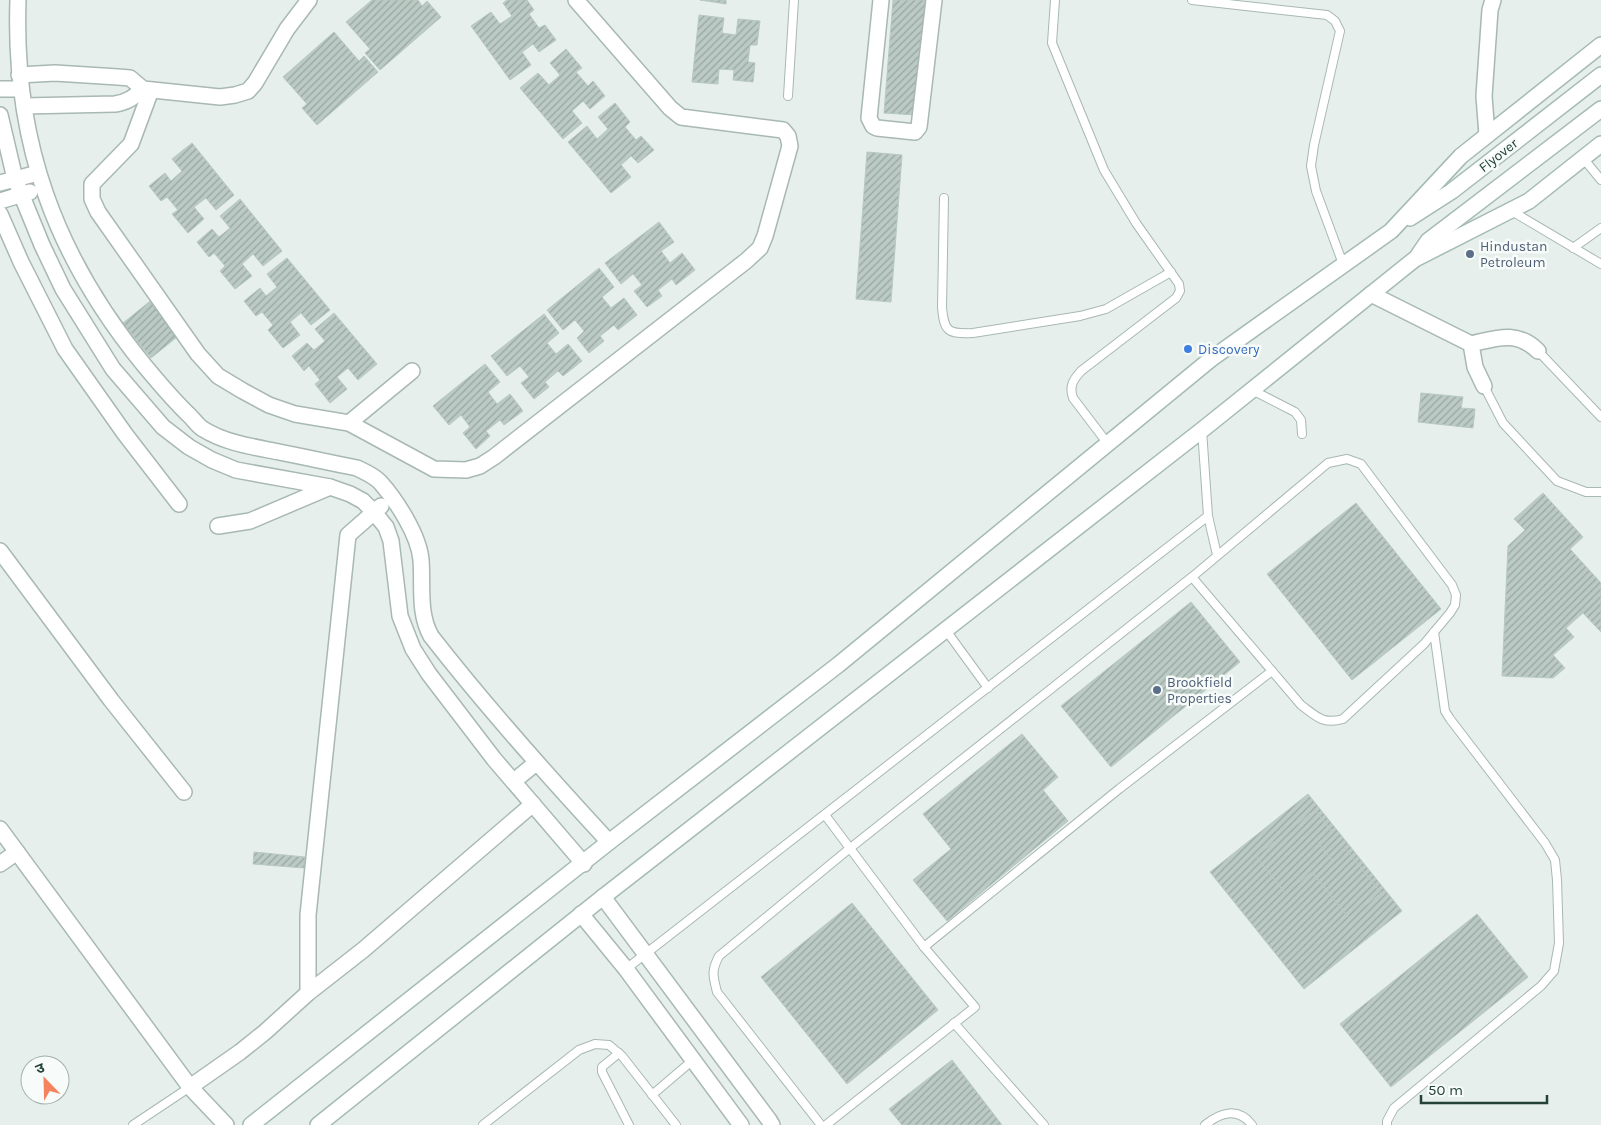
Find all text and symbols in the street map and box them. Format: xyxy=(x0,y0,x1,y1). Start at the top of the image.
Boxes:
street label: Flyover xyxy=(1475,134,1522,176)
place label: Hindustan Petroleum xyxy=(1480,238,1548,271)
marker: Hindustan Petroleum xyxy=(1464,248,1476,260)
place label: Discovery xyxy=(1198,341,1260,358)
marker: Discovery xyxy=(1182,343,1194,355)
place label: Brookfield Properties xyxy=(1167,674,1232,707)
marker: Brookfield Properties xyxy=(1151,684,1163,696)
north arrow xyxy=(20,1055,70,1105)
text: उ xyxy=(33,1059,48,1078)
scale bar xyxy=(1421,1072,1547,1104)
text: 50 m xyxy=(1428,1081,1463,1099)

